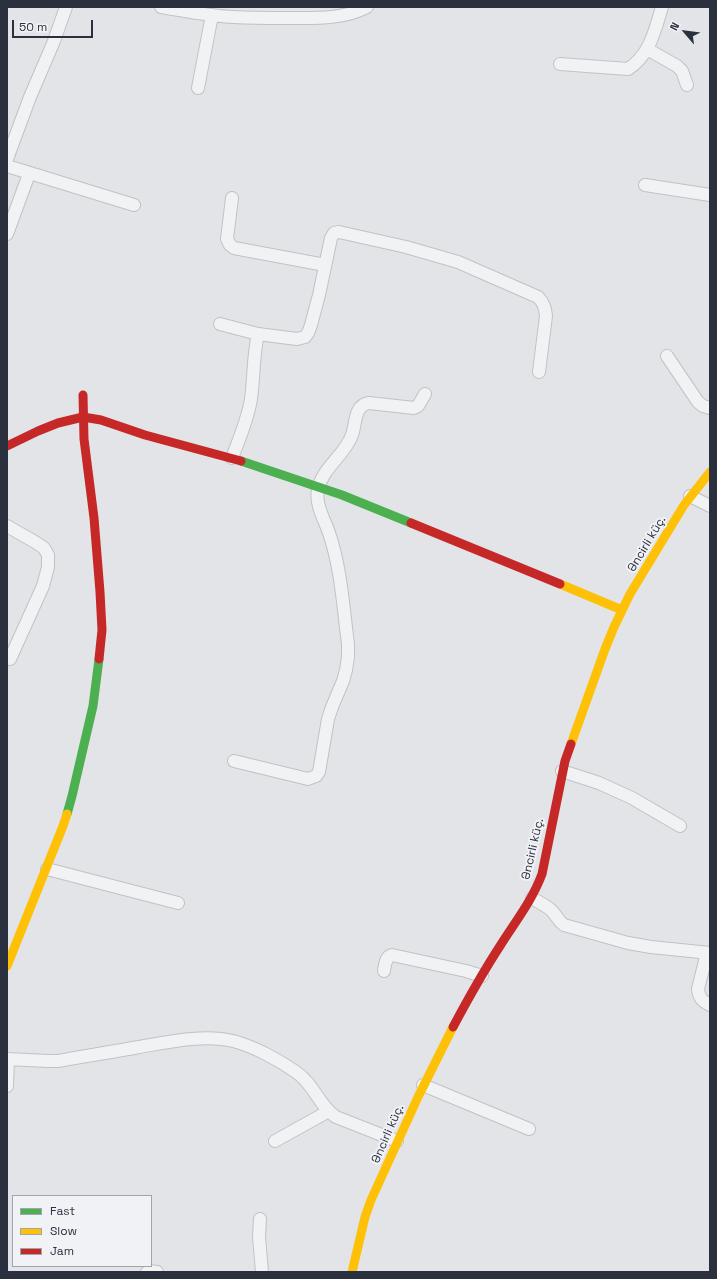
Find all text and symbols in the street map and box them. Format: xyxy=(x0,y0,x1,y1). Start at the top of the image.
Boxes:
scale bar xyxy=(14,12,95,38)
north arrow xyxy=(665,12,705,52)
text: 50 m xyxy=(19,19,47,35)
text: N xyxy=(666,20,682,33)
street label: Əncirli küç. xyxy=(625,513,669,575)
street label: Əncirli küç. xyxy=(519,817,547,881)
street label: Əncirli küç. xyxy=(369,1102,407,1166)
legend xyxy=(12,1195,152,1267)
text: Fast xyxy=(50,1203,75,1219)
text: Slow xyxy=(50,1223,77,1239)
text: Jam xyxy=(50,1243,74,1259)

